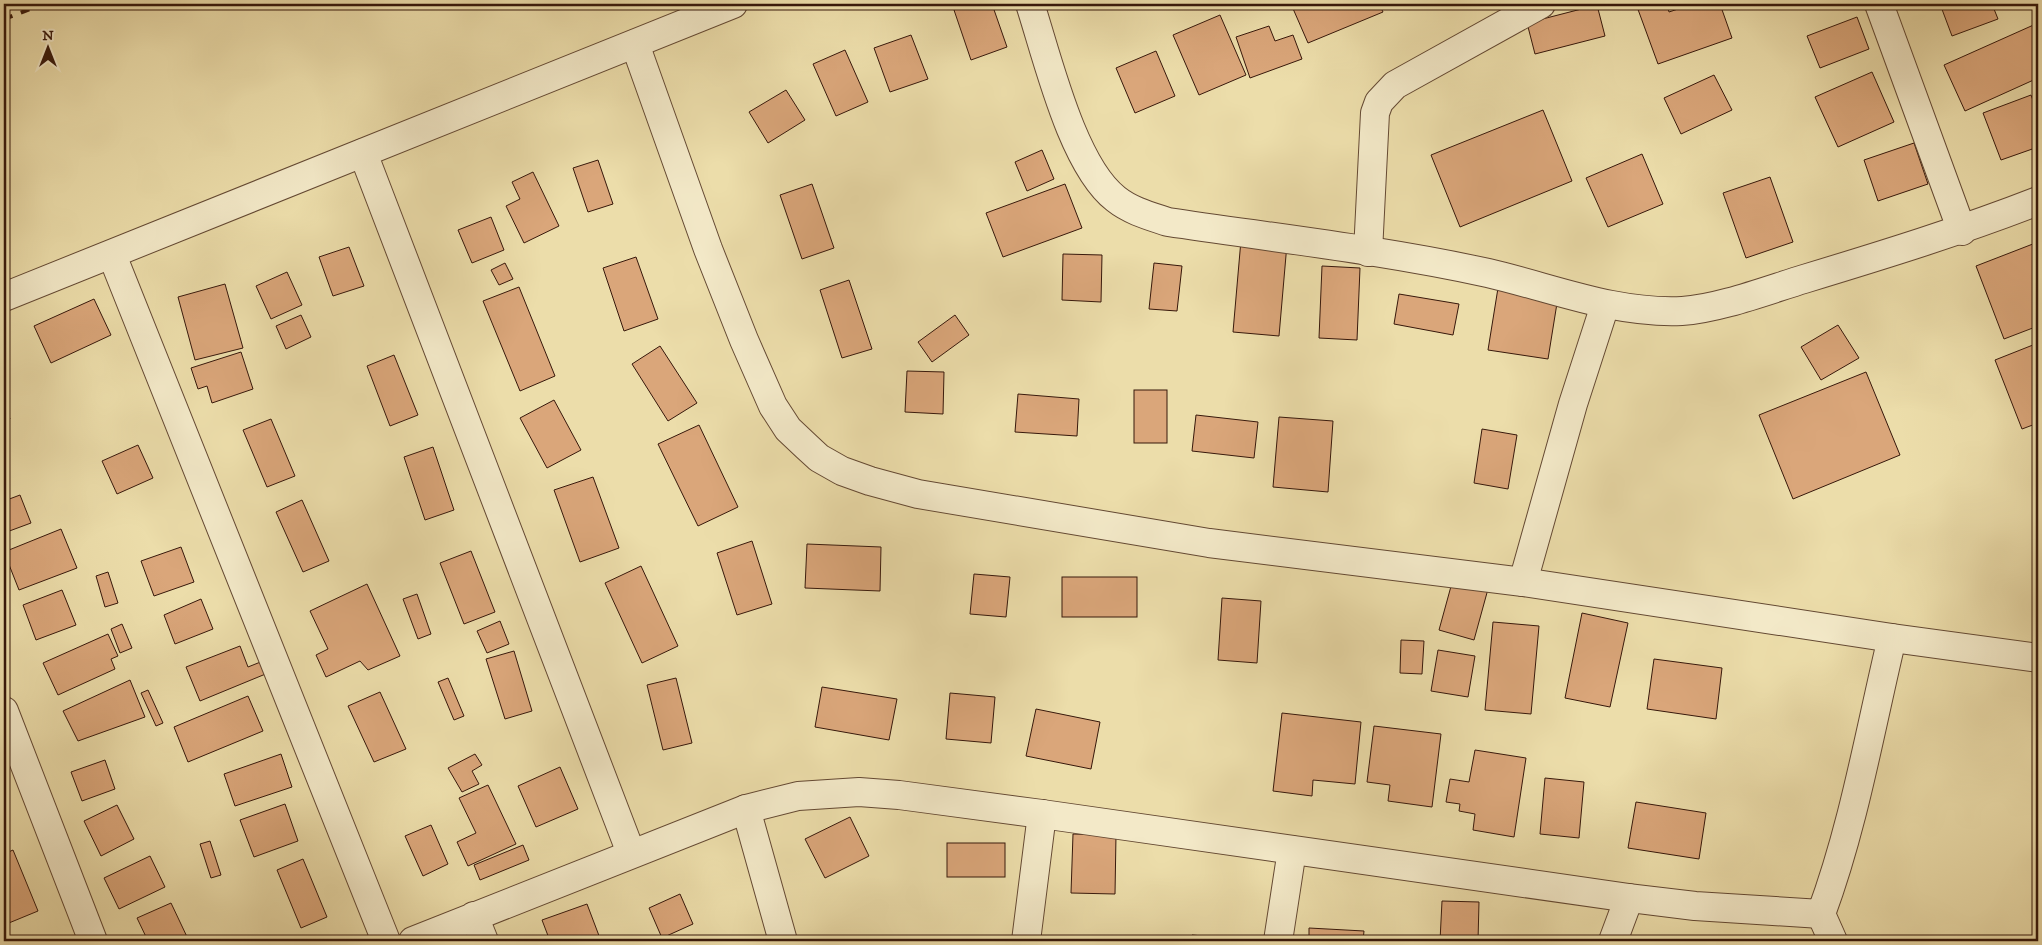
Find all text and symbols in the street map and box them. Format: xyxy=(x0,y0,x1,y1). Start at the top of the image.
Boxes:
north arrow xyxy=(22,22,72,72)
text: N xyxy=(42,27,54,45)

